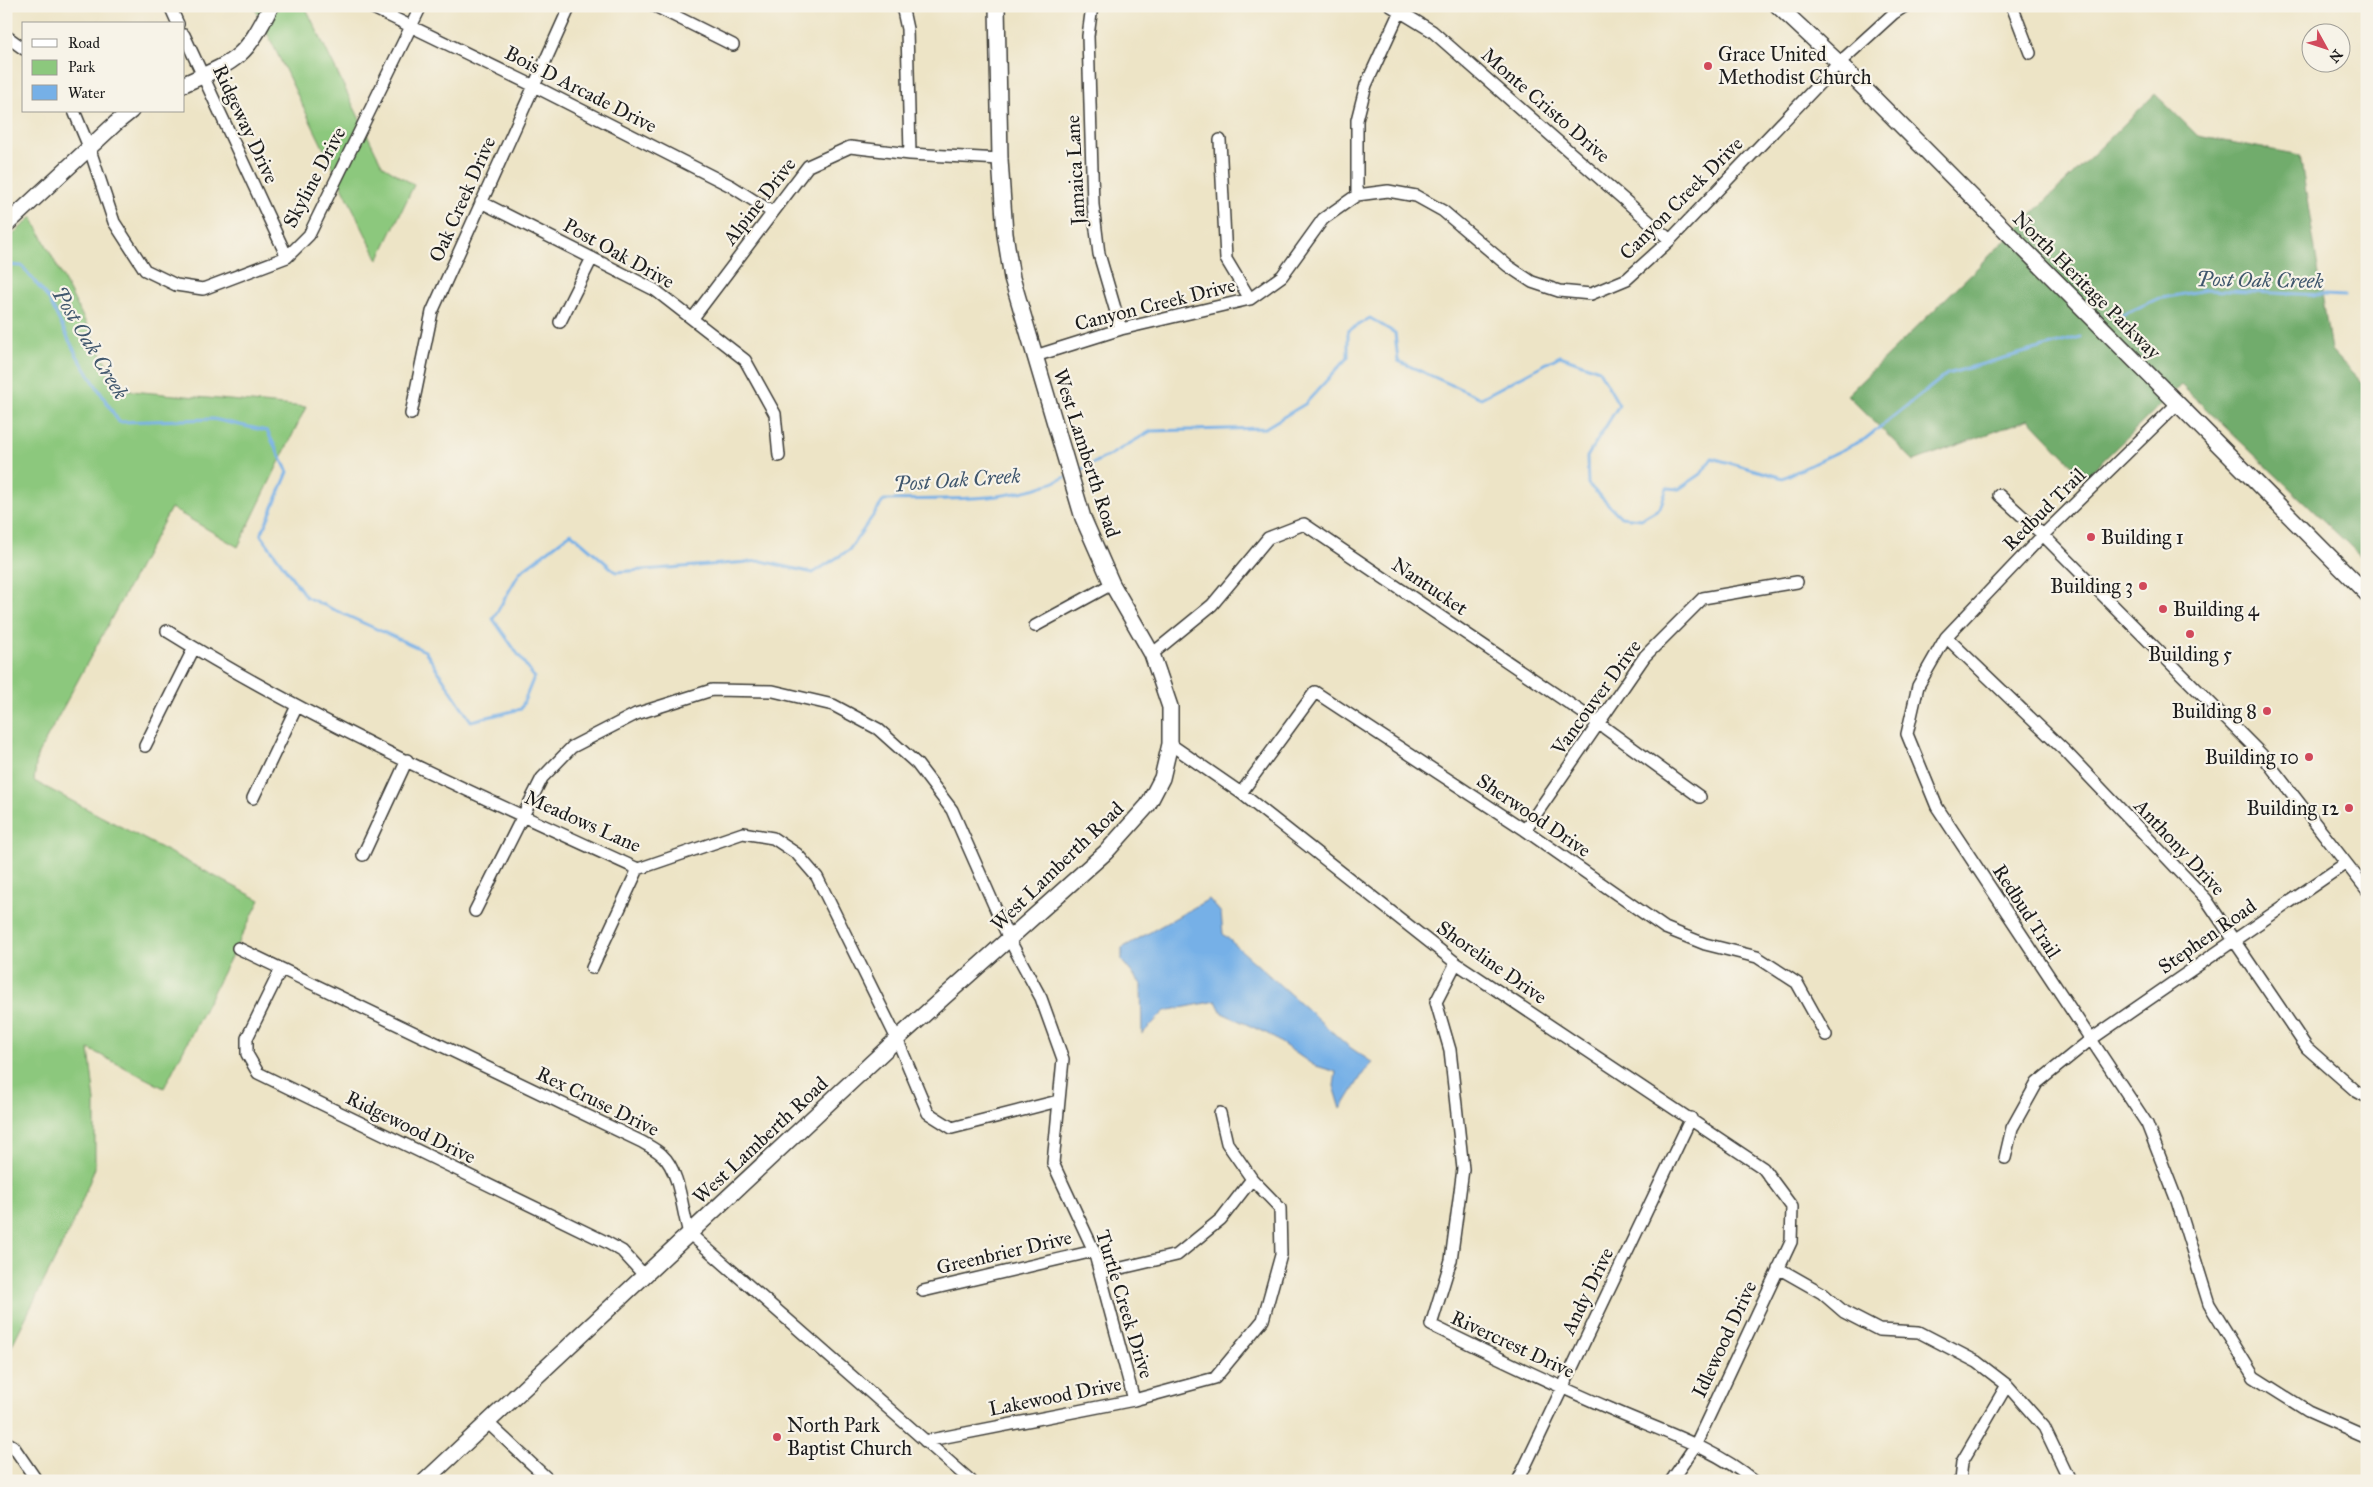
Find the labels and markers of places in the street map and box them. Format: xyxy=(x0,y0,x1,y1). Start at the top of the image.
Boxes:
place label: Grace United Methodist Church xyxy=(1718,42,1872,89)
marker: Grace United Methodist Church xyxy=(1702,60,1714,72)
place label: Building 1 xyxy=(2101,525,2184,550)
marker: Building 1 xyxy=(2085,531,2097,543)
place label: Building 3 xyxy=(2050,574,2133,599)
marker: Building 3 xyxy=(2137,580,2149,592)
place label: Building 4 xyxy=(2173,597,2260,622)
marker: Building 4 xyxy=(2157,603,2169,615)
marker: Building 5 xyxy=(2184,628,2196,640)
place label: Building 5 xyxy=(2148,642,2232,667)
place label: Building 8 xyxy=(2172,699,2257,724)
marker: Building 8 xyxy=(2261,705,2273,717)
place label: Building 10 xyxy=(2205,745,2299,770)
marker: Building 10 xyxy=(2303,751,2315,763)
place label: Building 12 xyxy=(2247,796,2339,821)
marker: Building 12 xyxy=(2343,802,2355,814)
place label: North Park Baptist Church xyxy=(787,1413,912,1460)
marker: North Park Baptist Church xyxy=(771,1431,783,1443)

